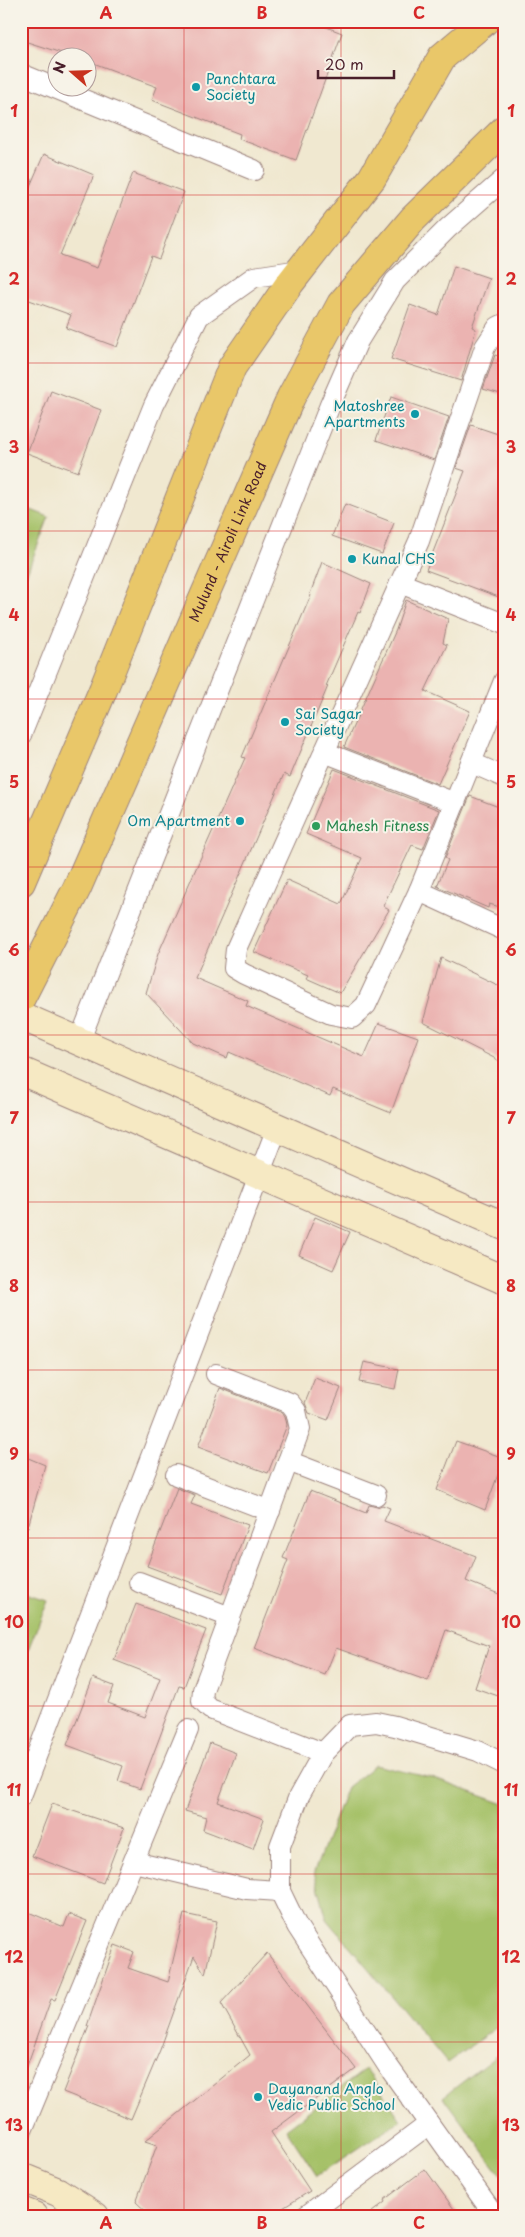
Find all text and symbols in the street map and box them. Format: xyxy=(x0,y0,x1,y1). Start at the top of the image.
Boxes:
text: A xyxy=(100,0,113,24)
text: B xyxy=(257,0,268,24)
text: C xyxy=(413,0,425,24)
north arrow xyxy=(48,48,98,98)
scale bar xyxy=(318,48,394,80)
text: 20 m xyxy=(325,52,364,75)
text: N xyxy=(48,59,71,76)
place label: Panchtara Society xyxy=(206,68,276,105)
marker: Panchtara Society xyxy=(190,81,202,93)
text: 1 xyxy=(10,98,18,122)
text: 1 xyxy=(507,98,515,122)
text: 2 xyxy=(8,266,20,290)
text: 2 xyxy=(505,266,517,290)
place label: Matoshree Apartments xyxy=(324,395,405,432)
marker: Matoshree Apartments xyxy=(409,408,421,420)
text: 3 xyxy=(9,434,19,458)
text: 3 xyxy=(506,434,516,458)
street label: Mulund - Airoli Link Road xyxy=(183,458,272,625)
place label: Kunal CHS xyxy=(362,548,435,569)
marker: Kunal CHS xyxy=(346,553,358,565)
text: 4 xyxy=(9,602,20,626)
text: 4 xyxy=(506,602,517,626)
place label: Sai Sagar Society xyxy=(295,703,362,740)
marker: Sai Sagar Society xyxy=(279,716,291,728)
text: 5 xyxy=(9,769,19,793)
text: 5 xyxy=(506,769,516,793)
place label: Om Apartment xyxy=(127,810,230,831)
marker: Om Apartment xyxy=(234,815,246,827)
place label: Mahesh Fitness xyxy=(326,815,430,836)
marker: Mahesh Fitness xyxy=(310,820,322,832)
text: 6 xyxy=(8,937,20,961)
text: 6 xyxy=(505,937,517,961)
text: 7 xyxy=(9,1105,19,1129)
text: 7 xyxy=(506,1105,516,1129)
text: 8 xyxy=(9,1273,19,1297)
text: 8 xyxy=(506,1273,516,1297)
text: 9 xyxy=(9,1441,19,1465)
text: 9 xyxy=(506,1441,516,1465)
text: 10 xyxy=(4,1609,24,1633)
text: 10 xyxy=(501,1609,521,1633)
text: 11 xyxy=(7,1777,21,1801)
text: 11 xyxy=(504,1777,518,1801)
text: 12 xyxy=(5,1944,23,1968)
text: 12 xyxy=(502,1944,520,1968)
place label: Dayanand Anglo Vedic Public School xyxy=(268,2078,395,2115)
marker: Dayanand Anglo Vedic Public School xyxy=(252,2091,264,2103)
text: 13 xyxy=(5,2112,23,2136)
text: 13 xyxy=(502,2112,520,2136)
text: A xyxy=(100,2210,113,2234)
text: B xyxy=(257,2210,268,2234)
text: C xyxy=(413,2210,425,2234)

